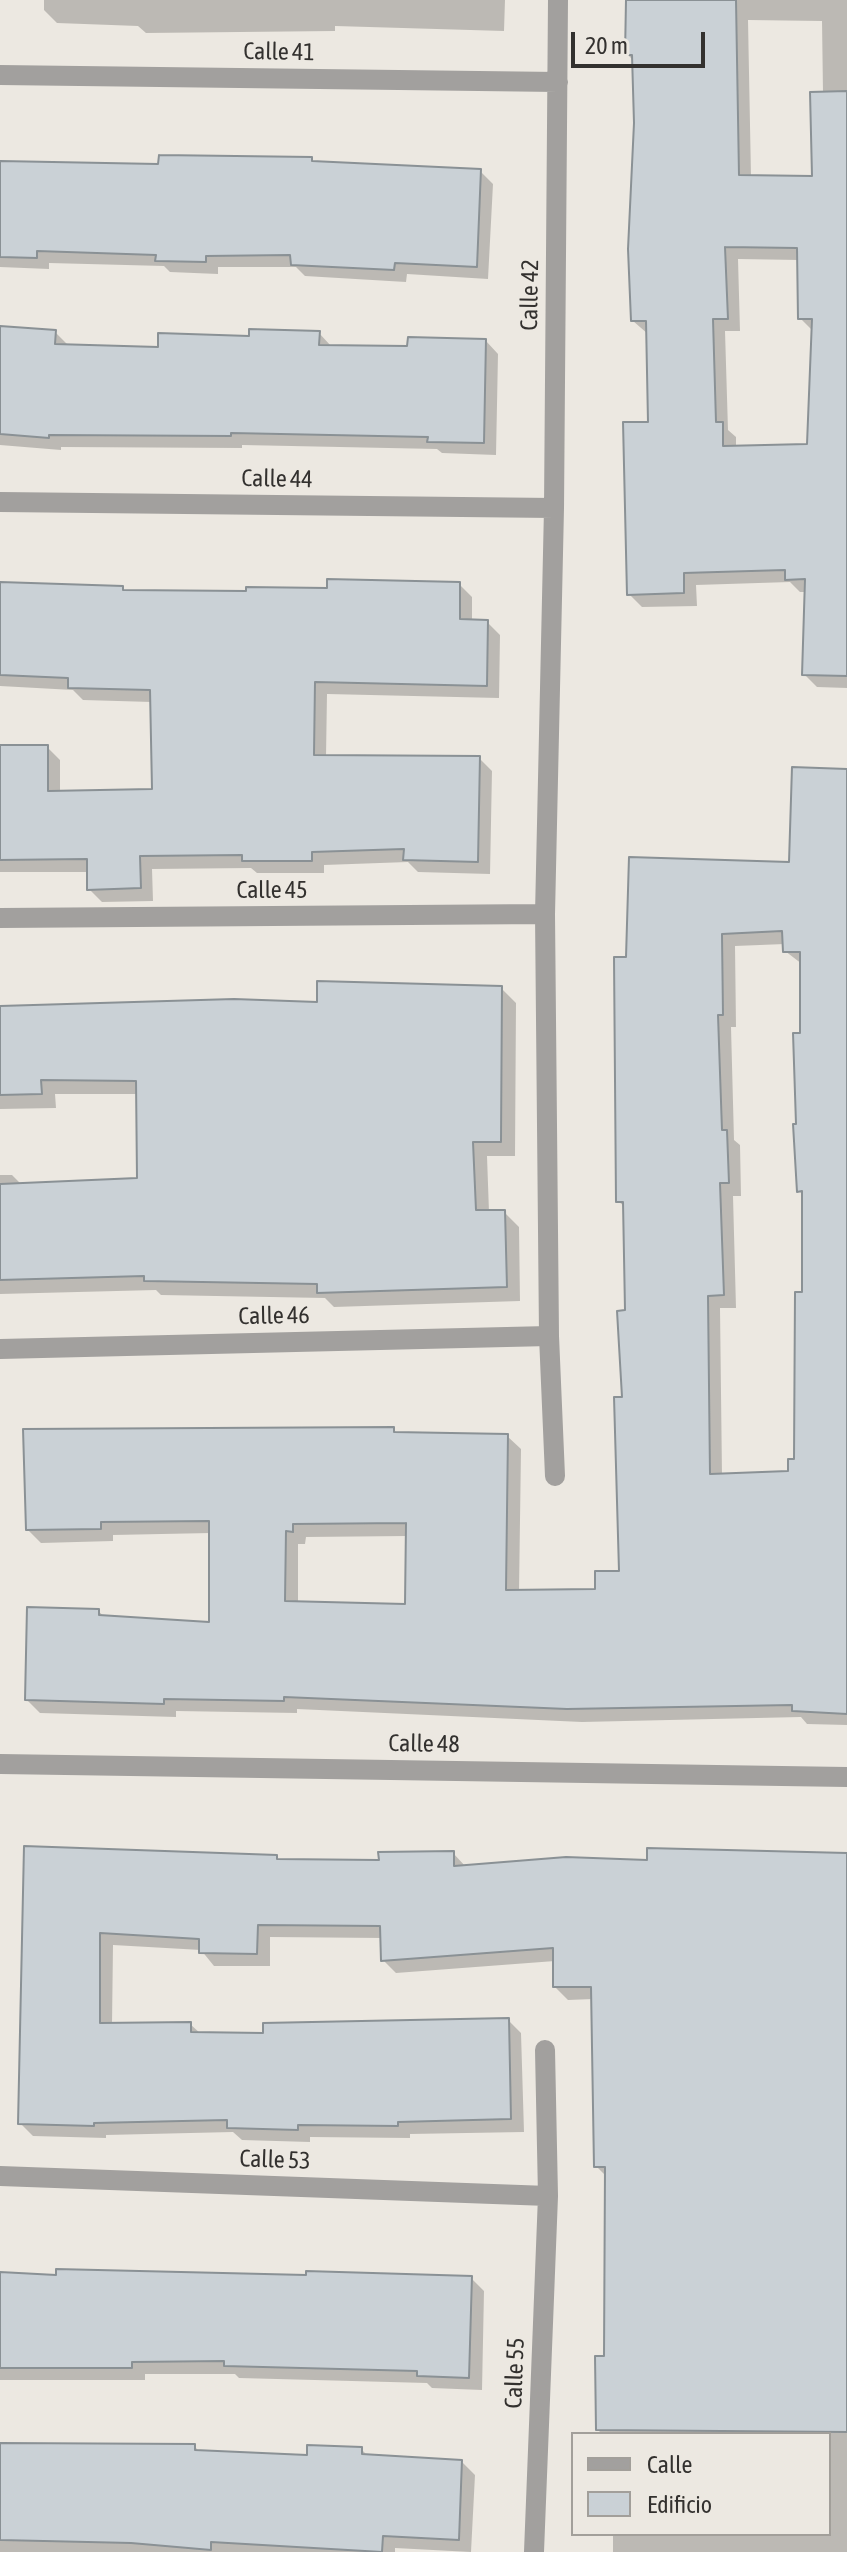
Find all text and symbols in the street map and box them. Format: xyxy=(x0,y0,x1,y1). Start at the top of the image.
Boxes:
scale bar xyxy=(575,16,709,66)
text: 20 m xyxy=(585,32,628,59)
street label: Calle 41 xyxy=(243,37,315,67)
street label: Calle 42 xyxy=(515,259,545,331)
street label: Calle 44 xyxy=(241,464,313,494)
street label: Calle 45 xyxy=(236,876,308,904)
street label: Calle 46 xyxy=(238,1301,310,1331)
street label: Calle 48 xyxy=(388,1729,460,1759)
street label: Calle 53 xyxy=(239,2144,311,2176)
street label: Calle 55 xyxy=(499,2337,531,2409)
legend xyxy=(571,2432,831,2536)
text: Calle xyxy=(647,2451,692,2478)
text: Edificio xyxy=(647,2491,712,2518)

